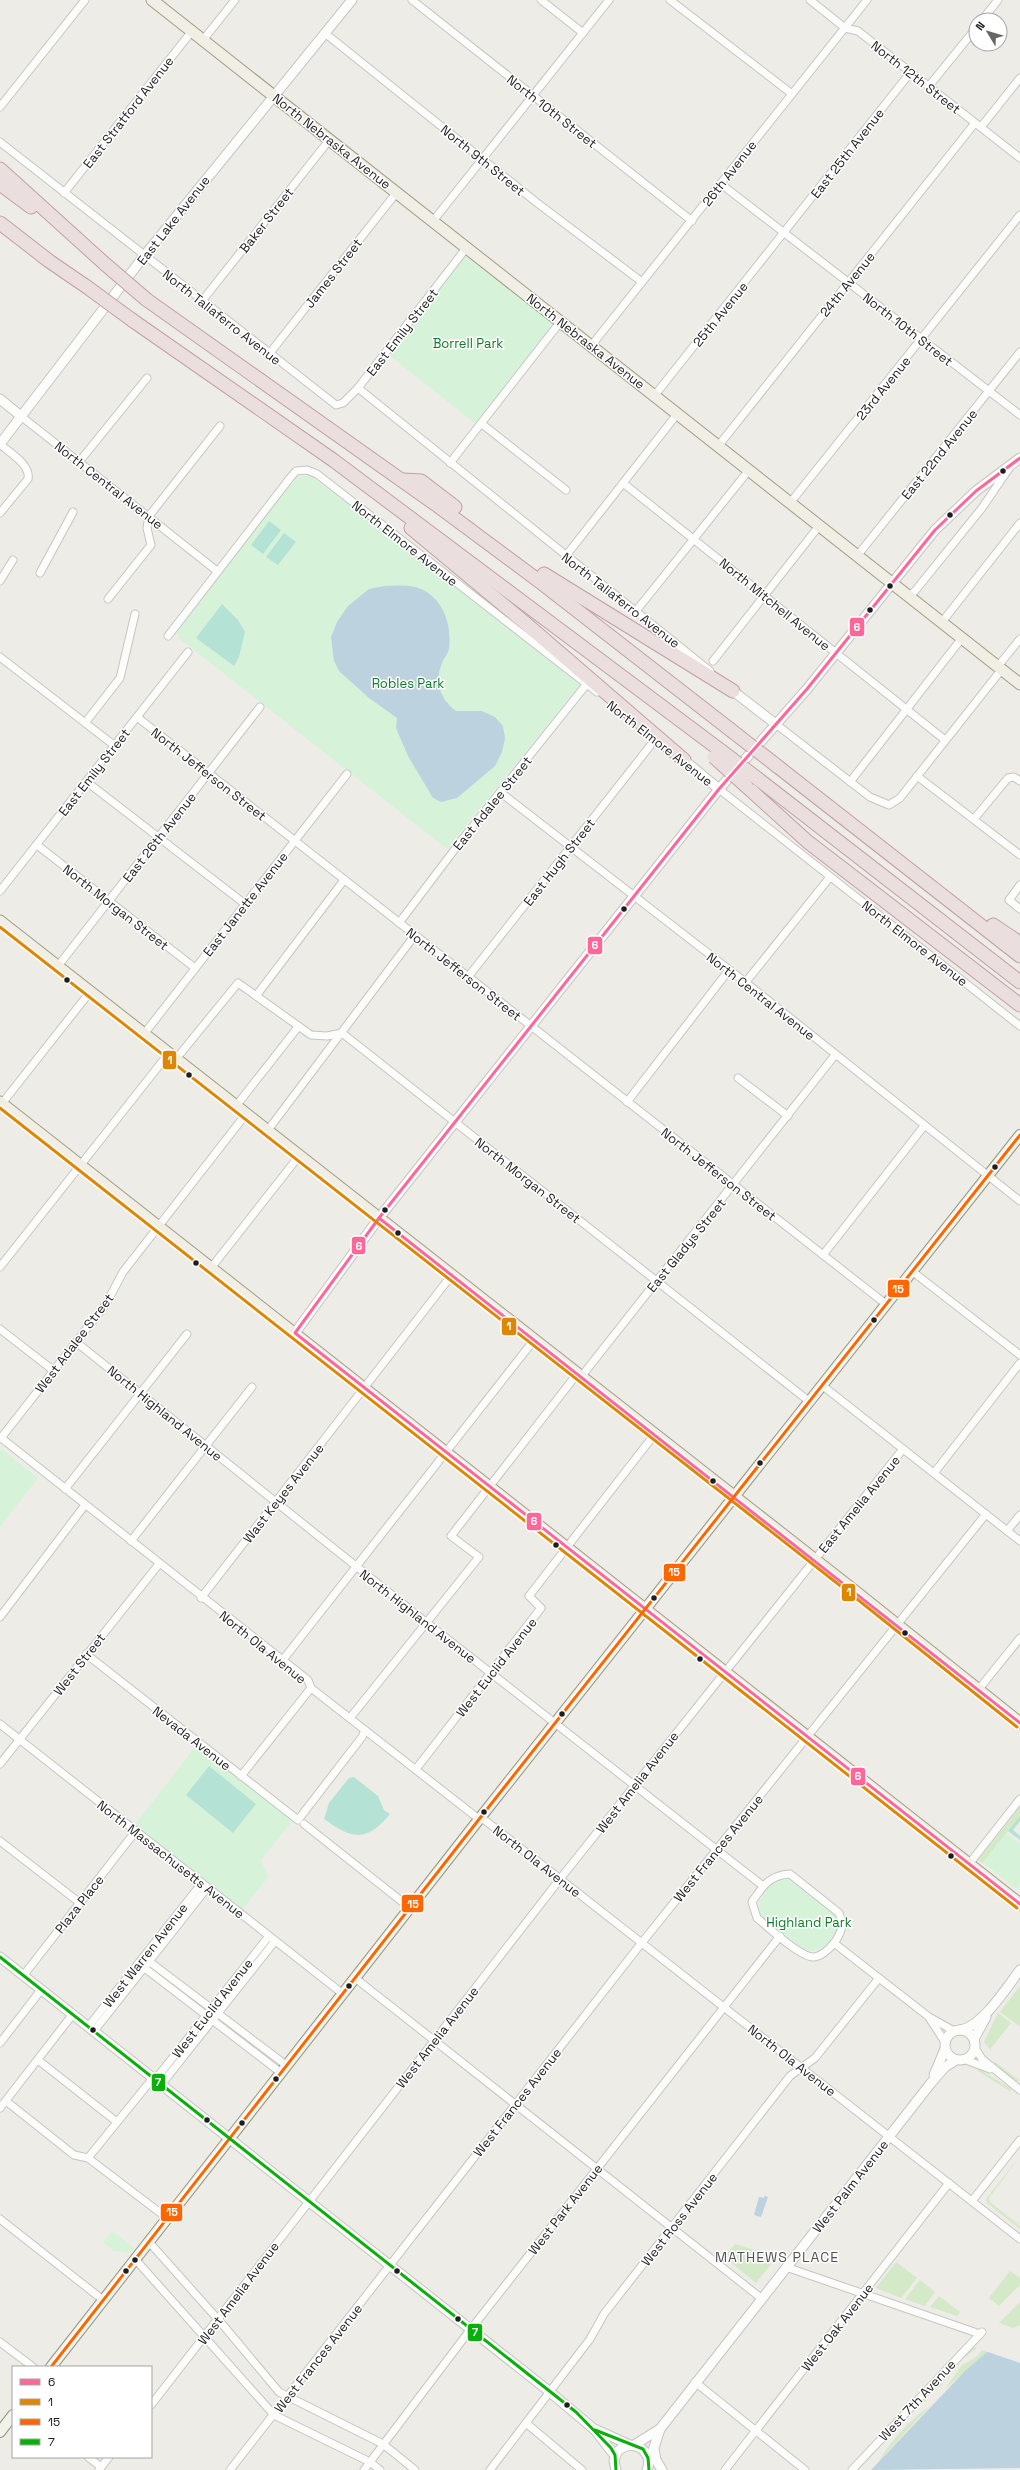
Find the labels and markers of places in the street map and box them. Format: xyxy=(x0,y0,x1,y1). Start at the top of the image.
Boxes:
unlabelled marker xyxy=(998,466,1008,476)
unlabelled marker xyxy=(945,510,955,520)
unlabelled marker xyxy=(885,581,895,591)
unlabelled marker xyxy=(865,605,875,615)
unlabelled marker xyxy=(619,904,629,914)
unlabelled marker xyxy=(62,975,72,985)
unlabelled marker xyxy=(184,1070,194,1080)
unlabelled marker xyxy=(990,1162,1000,1172)
unlabelled marker xyxy=(380,1205,390,1215)
unlabelled marker xyxy=(393,1228,403,1238)
unlabelled marker xyxy=(191,1258,201,1268)
unlabelled marker xyxy=(869,1315,879,1325)
unlabelled marker xyxy=(755,1458,765,1468)
unlabelled marker xyxy=(708,1476,718,1486)
unlabelled marker xyxy=(551,1540,561,1550)
unlabelled marker xyxy=(649,1593,659,1603)
unlabelled marker xyxy=(900,1628,910,1638)
unlabelled marker xyxy=(695,1654,705,1664)
unlabelled marker xyxy=(557,1709,567,1719)
unlabelled marker xyxy=(479,1807,489,1817)
unlabelled marker xyxy=(946,1851,956,1861)
unlabelled marker xyxy=(344,1981,354,1991)
unlabelled marker xyxy=(88,2025,98,2035)
unlabelled marker xyxy=(271,2074,281,2084)
unlabelled marker xyxy=(202,2115,212,2125)
unlabelled marker xyxy=(237,2118,247,2128)
unlabelled marker xyxy=(130,2255,140,2265)
unlabelled marker xyxy=(121,2266,131,2276)
unlabelled marker xyxy=(392,2266,402,2276)
unlabelled marker xyxy=(453,2314,463,2324)
unlabelled marker xyxy=(562,2400,572,2410)

